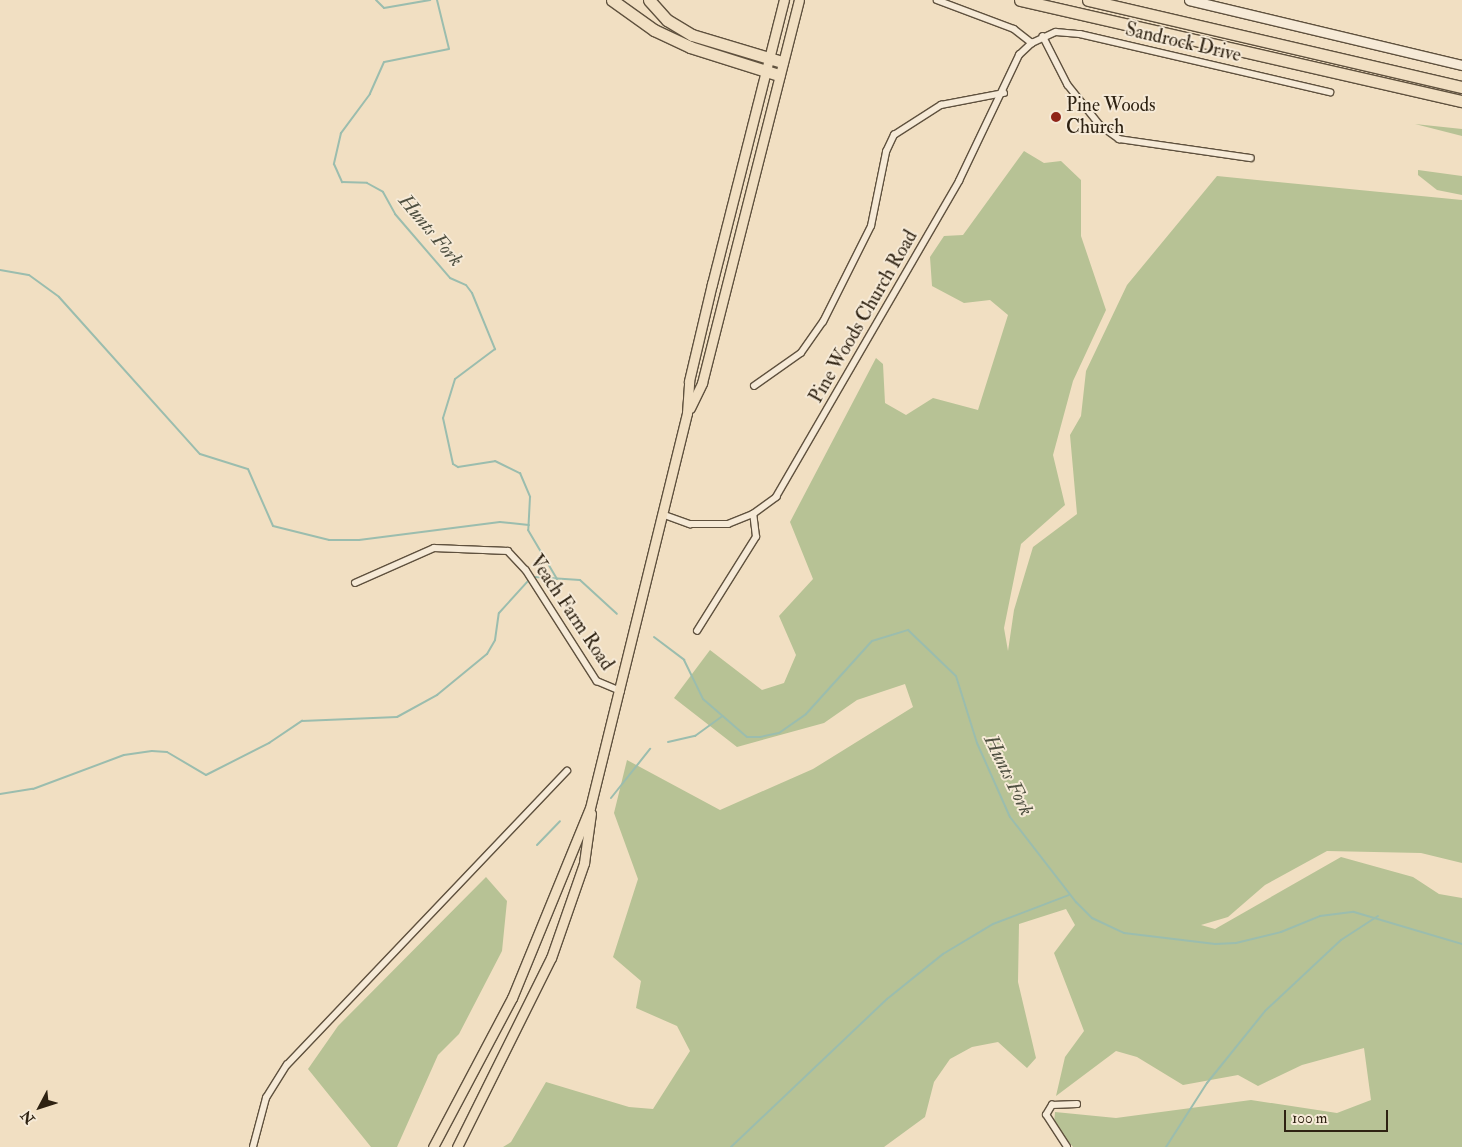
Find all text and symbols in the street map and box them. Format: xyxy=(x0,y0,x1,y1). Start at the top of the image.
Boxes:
street label: Sandrock Drive xyxy=(1123,19,1243,67)
place label: Pine Woods Church xyxy=(1066,95,1156,139)
marker: Pine Woods Church xyxy=(1050,111,1062,123)
water label: Hunts Fork xyxy=(394,189,468,271)
street label: Pine Woods Church Road xyxy=(805,227,923,407)
street label: Veach Farm Road xyxy=(524,551,618,675)
water label: Hunts Fork xyxy=(979,731,1039,819)
north arrow xyxy=(15,1082,65,1132)
scale bar xyxy=(1287,1100,1391,1132)
text: N xyxy=(18,1107,39,1127)
text: 100 m xyxy=(1292,1109,1327,1128)

